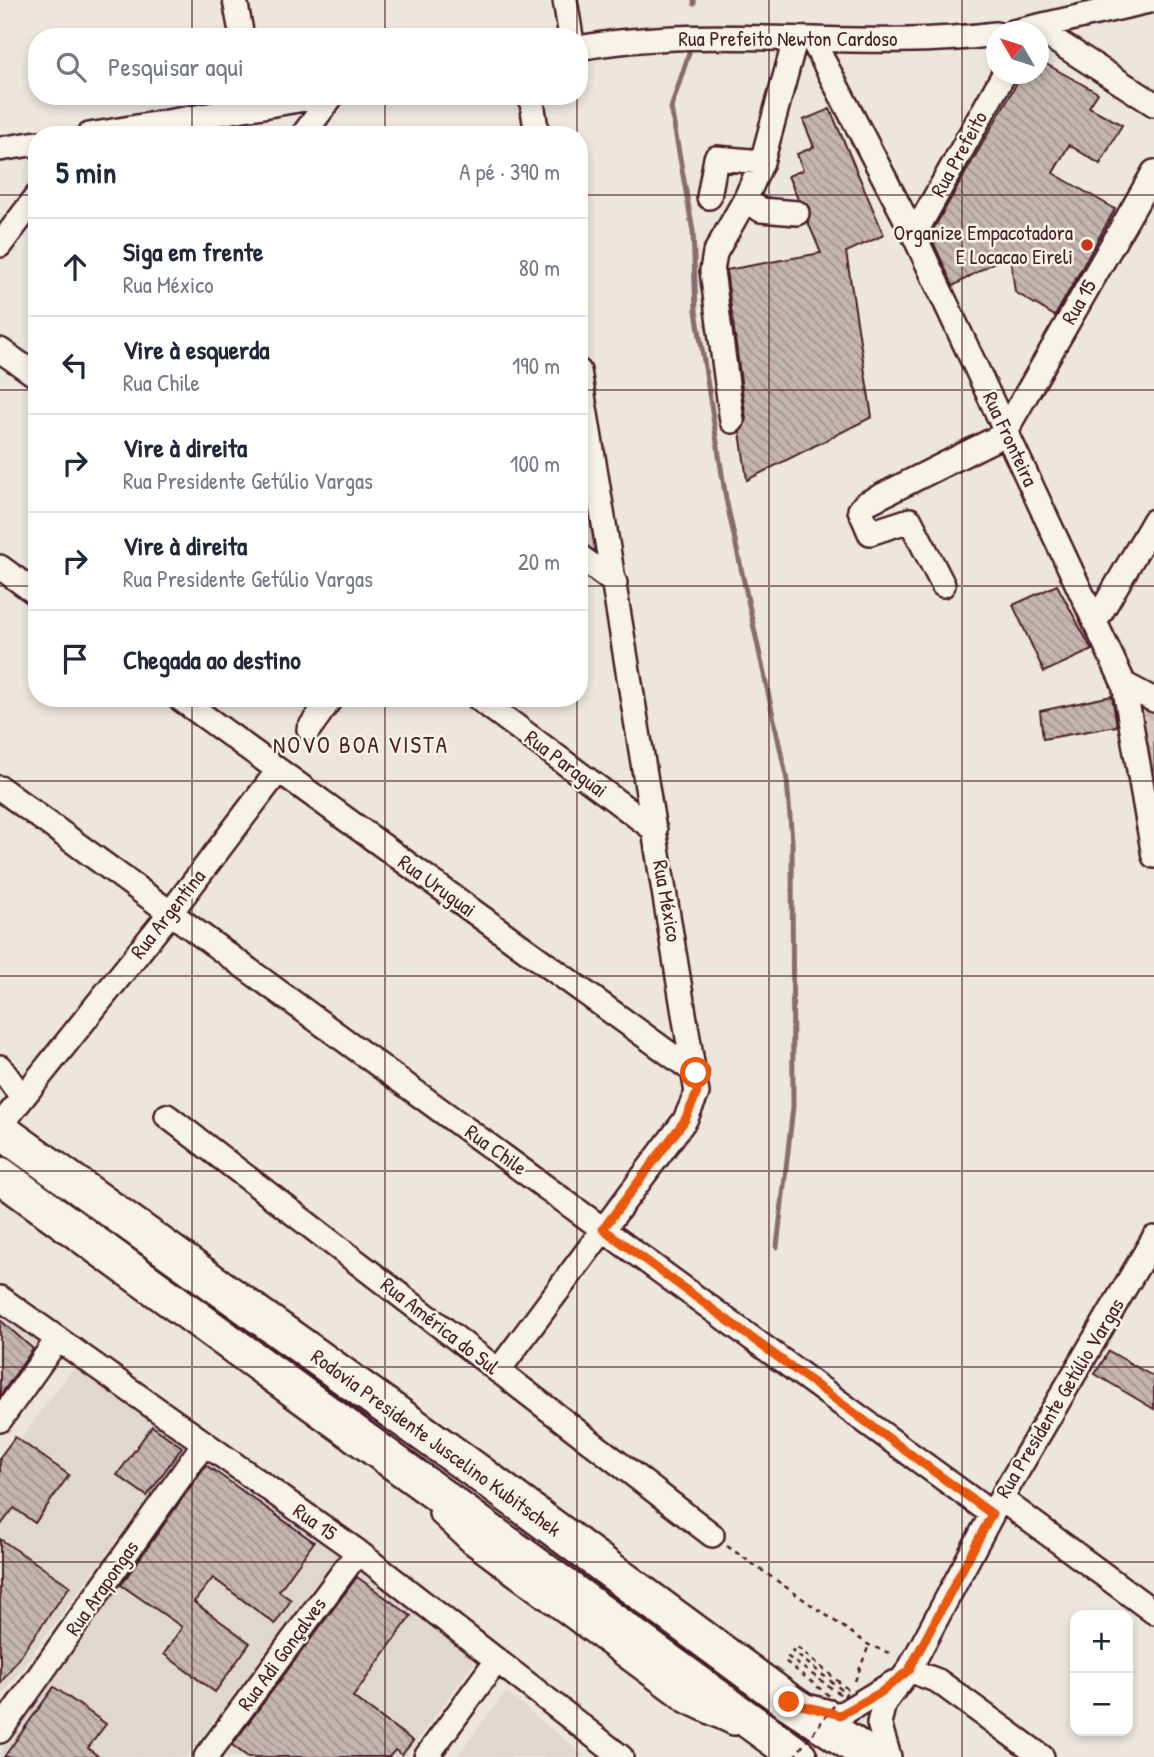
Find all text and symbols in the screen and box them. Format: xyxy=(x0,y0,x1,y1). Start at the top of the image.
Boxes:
north arrow xyxy=(986,21,1049,84)
street label: Rua Prefeito Newton Cardoso xyxy=(679,24,897,53)
search box xyxy=(28,28,588,105)
icon: search xyxy=(52,48,90,86)
text: Pesquisar aqui xyxy=(108,49,244,84)
street label: Rua Prefeito xyxy=(923,106,994,202)
text: 5 min xyxy=(56,152,116,192)
text: A pé · 390 m xyxy=(459,156,560,187)
place label: Organize Empacotadora E Locacao Eireli xyxy=(893,218,1073,271)
text: Siga em frente xyxy=(123,234,263,269)
marker: Organize Empacotadora E Locacao Eireli xyxy=(1079,237,1095,253)
icon: ahead xyxy=(56,248,94,286)
text: 80 m xyxy=(519,252,560,283)
text: Rua México xyxy=(123,269,213,300)
street label: Rua 15 xyxy=(1054,274,1103,330)
text: Vire à esquerda xyxy=(123,332,269,367)
icon: left xyxy=(56,346,94,384)
text: 190 m xyxy=(512,350,560,381)
text: Rua Chile xyxy=(123,367,200,398)
street label: Rua Fronteira xyxy=(976,387,1045,491)
text: Vire à direita xyxy=(123,430,247,465)
icon: right xyxy=(56,444,94,482)
text: 100 m xyxy=(510,448,560,479)
text: Rua Presidente Getúlio Vargas xyxy=(123,465,373,496)
text: Vire à direita xyxy=(123,528,247,563)
icon: right xyxy=(56,542,94,580)
text: 20 m xyxy=(518,546,560,577)
text: Rua Presidente Getúlio Vargas xyxy=(123,563,373,594)
icon: arrive xyxy=(56,640,94,678)
text: Chegada ao destino xyxy=(123,642,301,677)
street label: Rua Paraguai xyxy=(519,723,613,804)
district label: NOVO BOA VISTA xyxy=(273,729,449,760)
street label: Rua Uruguai xyxy=(392,847,482,924)
street label: Rua México xyxy=(646,858,689,944)
street label: Rua Argentina xyxy=(123,863,212,964)
route start xyxy=(680,1057,711,1088)
street label: Rua Chile xyxy=(459,1117,533,1182)
street label: Rua América do Sul xyxy=(375,1270,506,1381)
street label: Rua Presidente Getúlio Vargas xyxy=(988,1292,1131,1503)
street label: Rodovia Presidente Juscelino Kubitschek xyxy=(305,1342,567,1543)
street label: Rua 15 xyxy=(288,1496,343,1547)
street label: Rua Arapongas xyxy=(58,1534,145,1641)
street label: Rua Adi Gonçalves xyxy=(231,1591,333,1716)
map controls xyxy=(1070,1610,1133,1736)
button: + xyxy=(1070,1610,1133,1673)
button: − xyxy=(1070,1673,1133,1736)
route end xyxy=(773,1686,804,1717)

